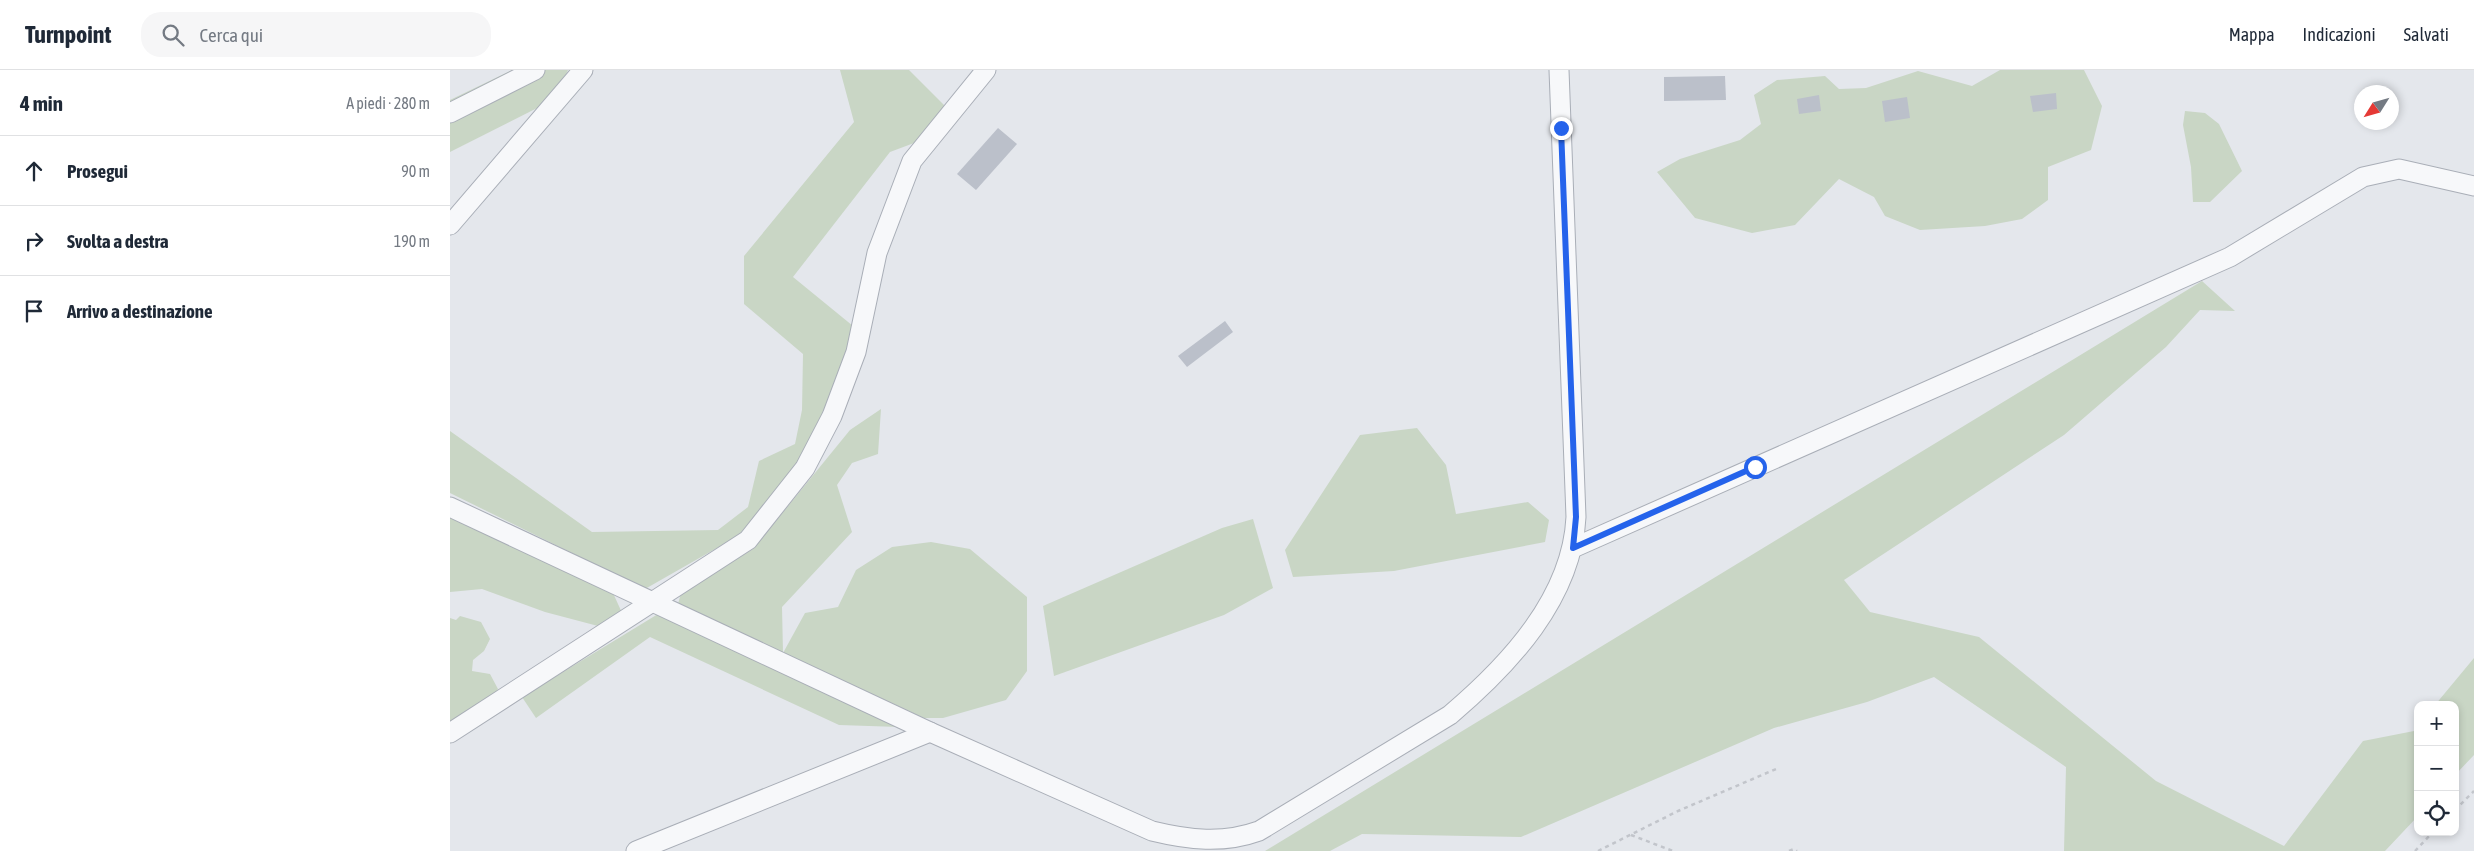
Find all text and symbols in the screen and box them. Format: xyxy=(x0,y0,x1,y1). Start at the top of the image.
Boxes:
search box xyxy=(141,12,491,57)
text: Turnpoint xyxy=(25,21,111,48)
icon: search xyxy=(159,21,187,49)
text: Cerca qui xyxy=(199,24,263,46)
text: Mappa xyxy=(2229,24,2275,45)
text: Indicazioni xyxy=(2303,24,2376,45)
text: Salvati xyxy=(2404,24,2449,45)
north arrow xyxy=(2354,85,2399,130)
text: 4 min xyxy=(20,91,63,115)
text: A piedi · 280 m xyxy=(346,94,430,112)
route end xyxy=(1550,117,1573,140)
icon: ahead xyxy=(20,157,48,185)
text: Prosegui xyxy=(67,160,128,182)
text: 90 m xyxy=(401,162,430,180)
icon: right xyxy=(20,227,48,255)
text: Svolta a destra xyxy=(67,230,169,252)
text: 190 m xyxy=(394,232,430,250)
icon: arrive xyxy=(20,297,48,325)
text: Arrivo a destinazione xyxy=(67,300,213,322)
route start xyxy=(1744,456,1767,479)
map controls xyxy=(2414,701,2459,836)
button: + xyxy=(2414,701,2459,746)
button: − xyxy=(2414,746,2459,791)
button: locate xyxy=(2414,791,2459,836)

